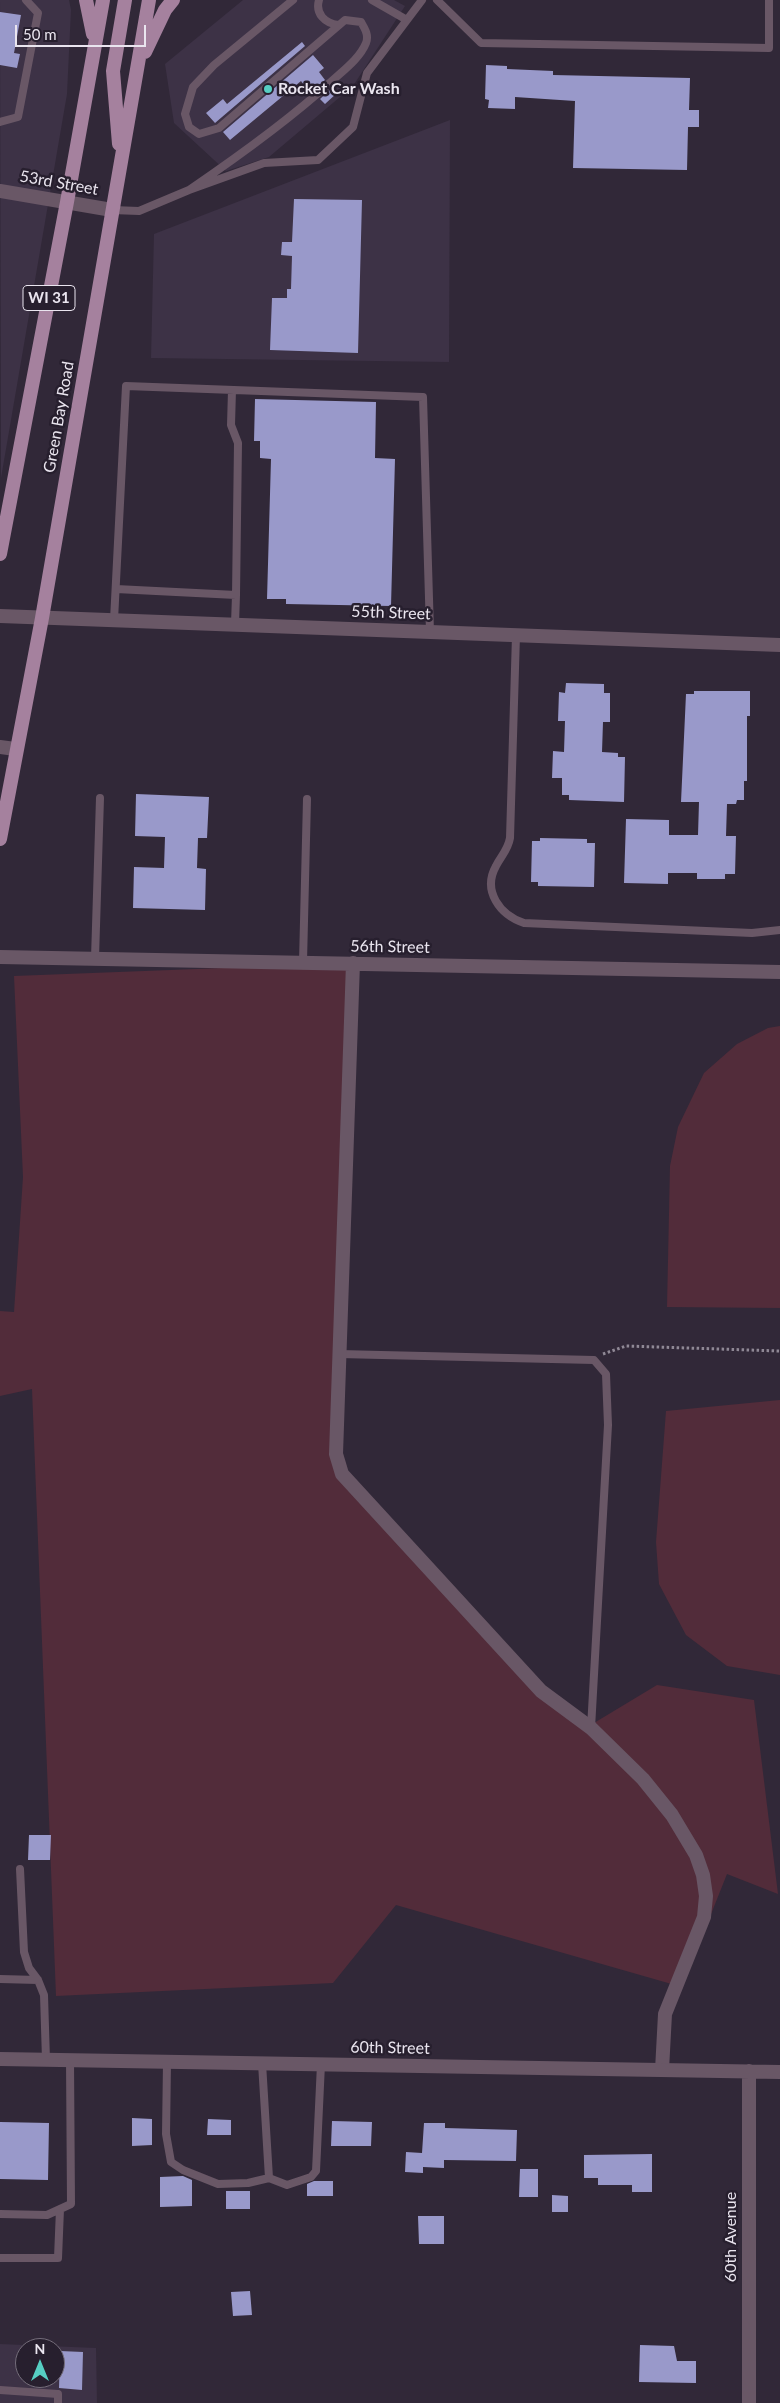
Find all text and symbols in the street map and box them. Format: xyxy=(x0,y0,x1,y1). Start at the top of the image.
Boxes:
scale bar xyxy=(18,15,149,47)
text: 50 m xyxy=(23,25,57,43)
place label: Rocket Car Wash xyxy=(278,79,400,99)
marker: Rocket Car Wash xyxy=(262,83,274,95)
street label: 53rd Street xyxy=(18,167,100,199)
road number: WI 31 xyxy=(23,286,75,310)
street label: Green Bay Road xyxy=(40,360,78,474)
street label: 55th Street xyxy=(351,602,431,624)
street label: 56th Street xyxy=(350,937,430,957)
street label: 60th Street xyxy=(350,2038,430,2058)
street label: 60th Avenue xyxy=(721,2192,741,2282)
north arrow xyxy=(15,2338,65,2388)
text: N xyxy=(35,2340,45,2357)

